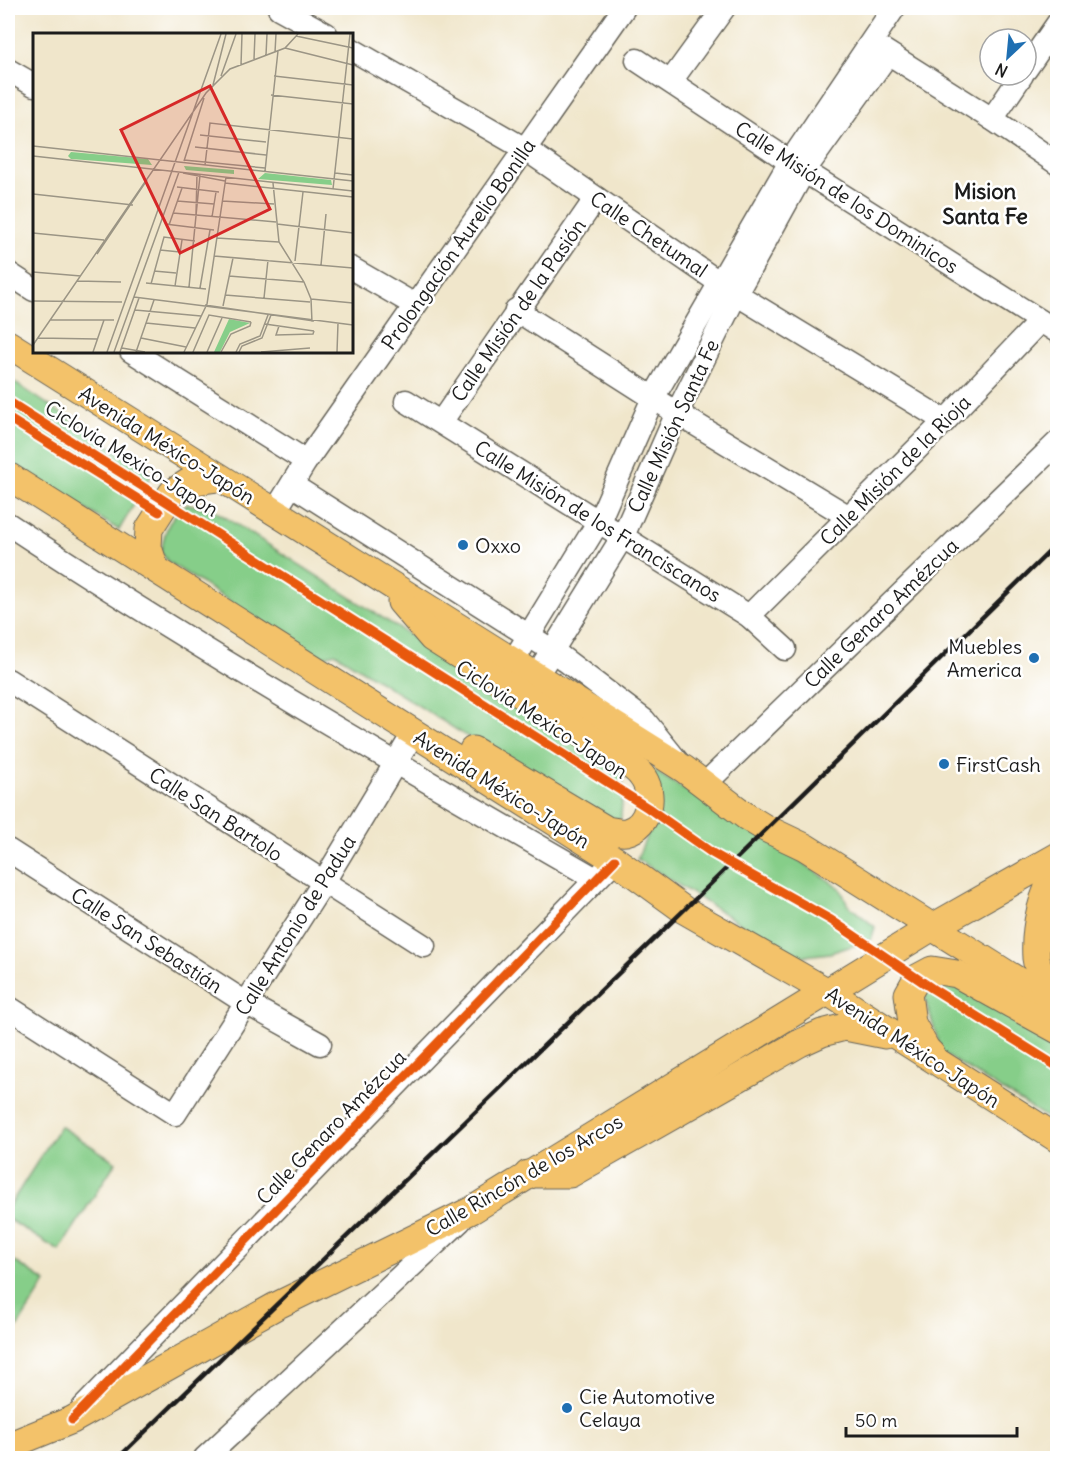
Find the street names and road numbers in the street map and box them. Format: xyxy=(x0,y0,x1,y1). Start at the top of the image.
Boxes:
street label: Calle Misión de los Dominicos xyxy=(731,115,963,279)
street label: Prolongación Aurelio Bonilla xyxy=(376,134,540,354)
street label: Calle Chetumal xyxy=(586,186,712,282)
street label: Calle Misión de la Pasión xyxy=(445,214,591,406)
street label: Calle Misión Santa Fe xyxy=(622,335,724,517)
street label: Avenida México-Japón xyxy=(74,381,260,509)
street label: Calle Misión de la Rioja xyxy=(814,389,976,551)
street label: Ciclovia Mexico-Japon xyxy=(41,394,223,522)
street label: Calle Misión de los Franciscanos xyxy=(470,435,726,607)
street label: Calle Genaro Amézcua xyxy=(799,533,963,693)
street label: Ciclovia Mexico-Japon xyxy=(451,654,633,784)
street label: Avenida México-Japón xyxy=(409,725,595,853)
street label: Calle San Bartolo xyxy=(145,762,287,866)
street label: Calle Antonio de Padua xyxy=(229,830,361,1020)
street label: Calle San Sebastián xyxy=(67,882,227,998)
street label: Avenida México-Japón xyxy=(821,981,1005,1113)
street label: Calle Genaro Amézcua xyxy=(251,1045,411,1209)
street label: Calle Rincón de los Arcos xyxy=(421,1108,627,1242)

